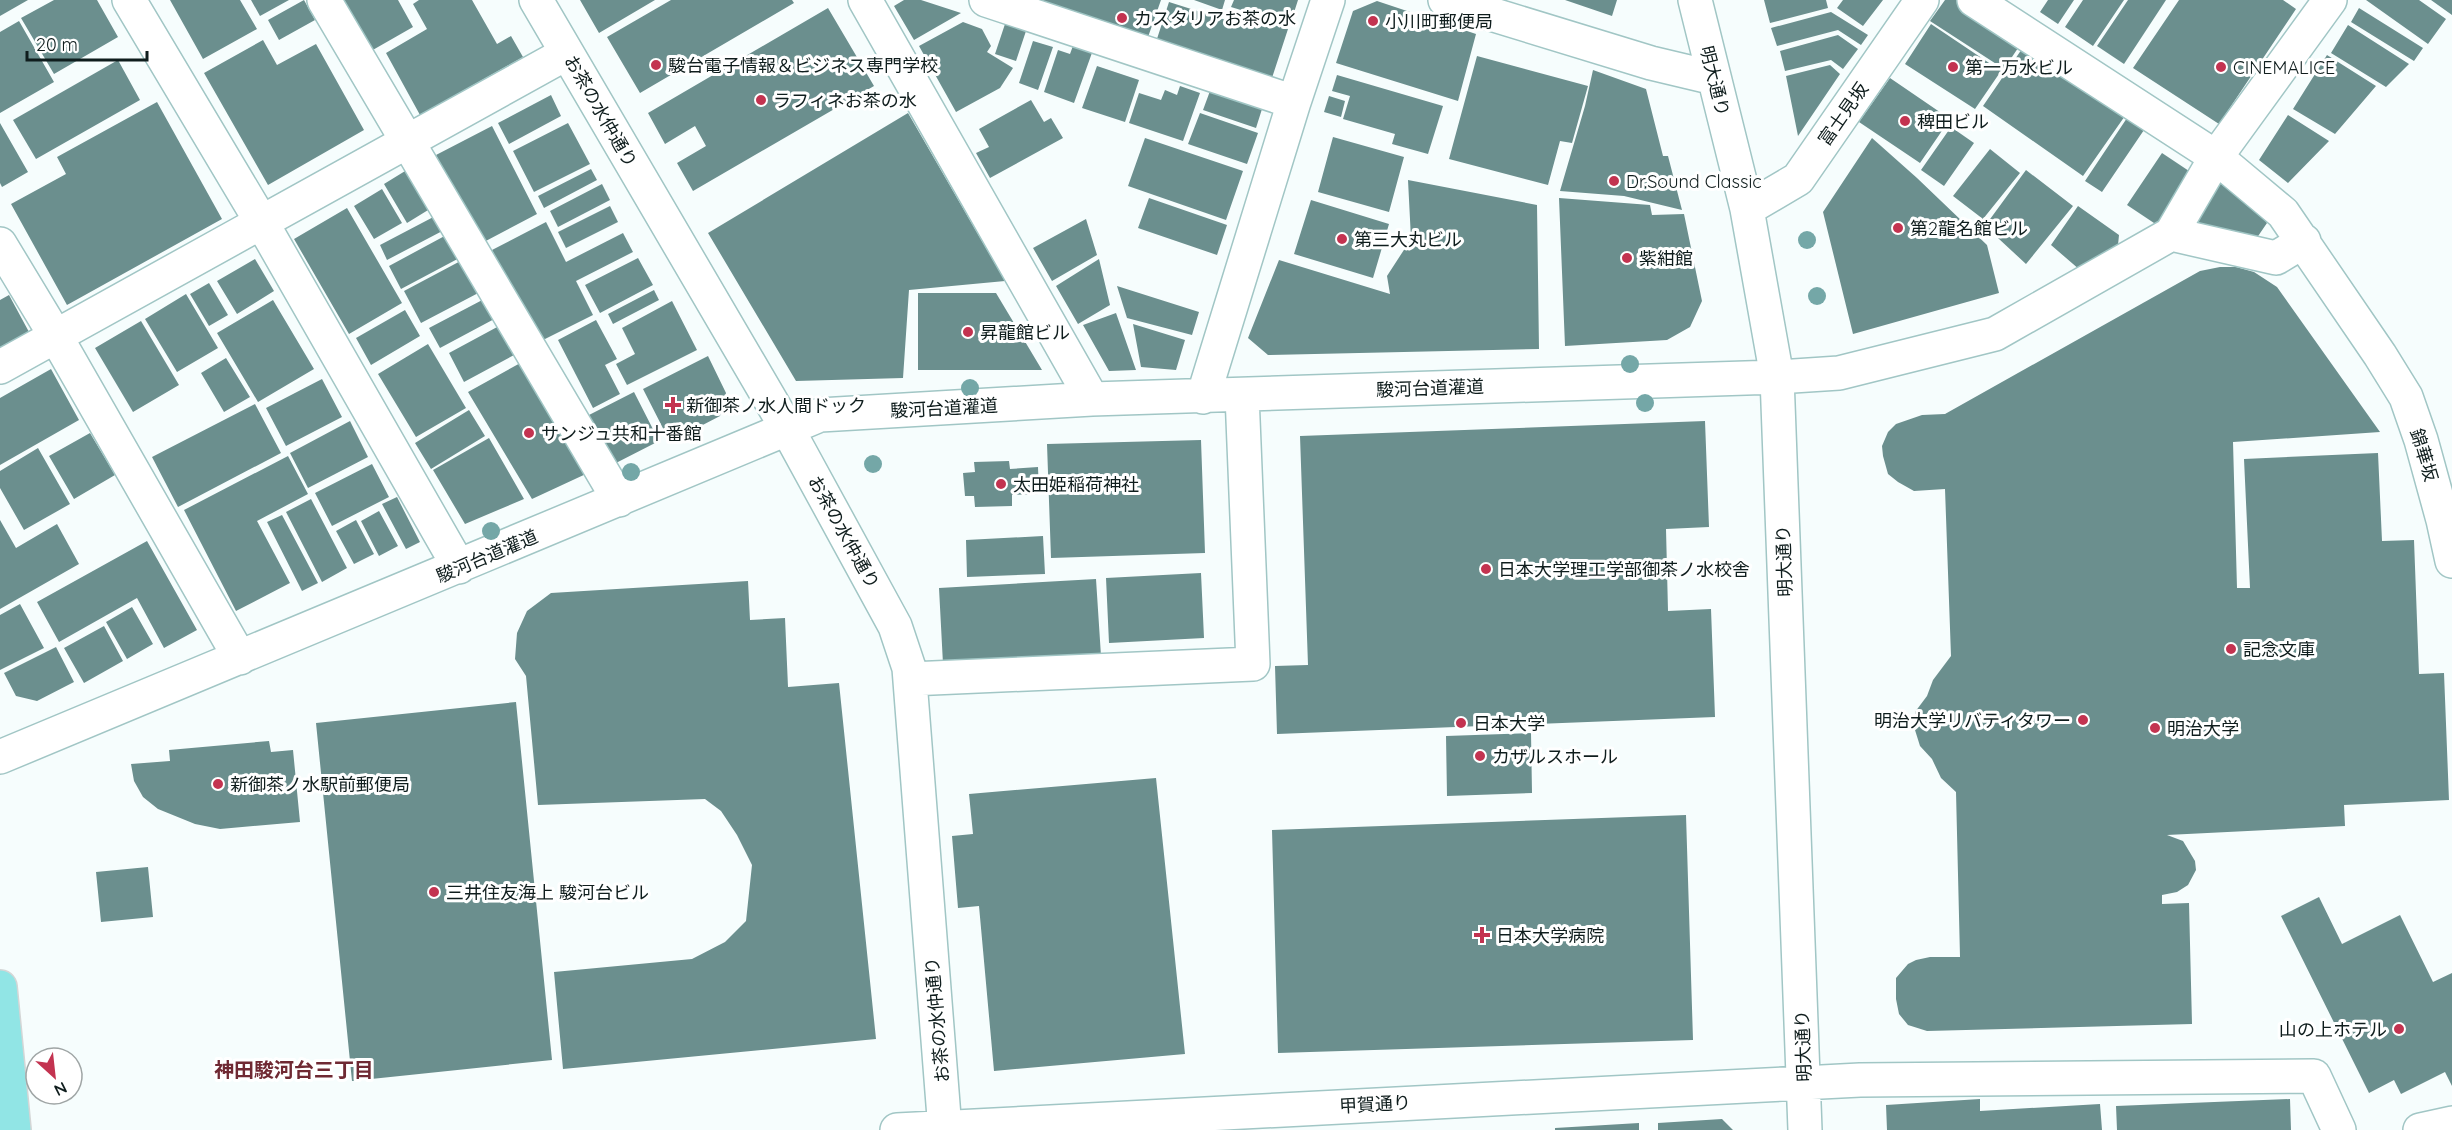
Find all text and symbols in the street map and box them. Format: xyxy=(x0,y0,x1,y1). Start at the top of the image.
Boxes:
place label: カスタリアお茶の水 xyxy=(1134,7,1296,30)
place label: 小川町郵便局 xyxy=(1385,10,1493,33)
marker: カスタリアお茶の水 xyxy=(1115,11,1129,25)
marker: 小川町郵便局 xyxy=(1366,14,1380,28)
scale bar xyxy=(27,24,147,62)
text: 20 m xyxy=(36,33,78,56)
street label: 明大通り xyxy=(1695,43,1735,119)
street label: お茶の水仲通り xyxy=(560,51,642,171)
place label: 駿台電子情報＆ビジネス専門学校 xyxy=(668,54,938,77)
place label: 第一万水ビル xyxy=(1965,56,2073,79)
place label: CINEMALICE xyxy=(2233,56,2335,79)
marker: 駿台電子情報＆ビジネス専門学校 xyxy=(649,58,663,72)
marker: 第一万水ビル xyxy=(1946,60,1960,74)
marker: CINEMALICE xyxy=(2214,60,2228,74)
street label: 富士見坂 xyxy=(1813,78,1873,150)
place label: ラフィネお茶の水 xyxy=(773,89,917,112)
marker: ラフィネお茶の水 xyxy=(754,93,768,107)
place label: 稗田ビル xyxy=(1917,110,1989,133)
marker: 稗田ビル xyxy=(1898,114,1912,128)
place label: Dr.Sound Classic xyxy=(1626,170,1762,193)
marker: Dr.Sound Classic xyxy=(1607,174,1621,188)
place label: 第2龍名館ビル xyxy=(1910,217,2028,240)
marker: 第2龍名館ビル xyxy=(1891,221,1905,235)
place label: 第三大丸ビル xyxy=(1354,228,1462,251)
marker: 第三大丸ビル xyxy=(1335,232,1349,246)
place label: 紫紺館 xyxy=(1639,247,1693,270)
marker: 紫紺館 xyxy=(1620,251,1634,265)
place label: 昇龍館ビル xyxy=(980,321,1070,344)
marker: 昇龍館ビル xyxy=(961,325,975,339)
street label: 駿河台道灌道 xyxy=(1376,375,1484,401)
place label: 新御茶ノ水人間ドック xyxy=(686,394,866,417)
street label: 駿河台道灌道 xyxy=(889,394,999,422)
marker: 新御茶ノ水人間ドック xyxy=(664,396,682,414)
place label: サンジュ共和十番館 xyxy=(541,422,702,445)
marker: サンジュ共和十番館 xyxy=(522,426,536,440)
street label: 錦華坂 xyxy=(2405,426,2443,484)
street label: お茶の水仲通り xyxy=(803,471,885,593)
place label: 太田姫稲荷神社 xyxy=(1013,473,1139,496)
marker: 太田姫稲荷神社 xyxy=(994,477,1008,491)
street label: 駿河台道灌道 xyxy=(433,524,541,588)
street label: 明大通り xyxy=(1771,525,1797,597)
place label: 日本大学理工学部御茶ノ水校舎 xyxy=(1498,558,1750,581)
marker: 日本大学理工学部御茶ノ水校舎 xyxy=(1479,562,1493,576)
place label: 記念文庫 xyxy=(2243,638,2315,661)
marker: 記念文庫 xyxy=(2224,642,2238,656)
place label: 明治大学リバティタワー xyxy=(1874,709,2071,732)
place label: 日本大学 xyxy=(1473,712,1545,735)
marker: 明治大学リバティタワー xyxy=(2076,713,2090,727)
marker: 日本大学 xyxy=(1454,716,1468,730)
place label: 明治大学 xyxy=(2167,717,2239,740)
marker: 明治大学 xyxy=(2148,721,2162,735)
place label: カザルスホール xyxy=(1492,745,1618,768)
marker: カザルスホール xyxy=(1473,749,1487,763)
place label: 新御茶ノ水駅前郵便局 xyxy=(230,773,410,796)
marker: 新御茶ノ水駅前郵便局 xyxy=(211,777,225,791)
place label: 三井住友海上 駿河台ビル xyxy=(446,881,649,904)
marker: 三井住友海上 駿河台ビル xyxy=(427,885,441,899)
place label: 日本大学病院 xyxy=(1496,924,1604,947)
marker: 日本大学病院 xyxy=(1473,926,1491,944)
street label: お茶の水仲通り xyxy=(920,956,954,1084)
street label: 明大通り xyxy=(1790,1010,1816,1082)
place label: 山の上ホテル xyxy=(2279,1018,2387,1041)
marker: 山の上ホテル xyxy=(2392,1022,2406,1036)
north arrow xyxy=(24,1046,84,1106)
district label: 神田駿河台三丁目 xyxy=(214,1057,374,1082)
text: N xyxy=(51,1078,71,1101)
street label: 甲賀通り xyxy=(1338,1091,1412,1117)

